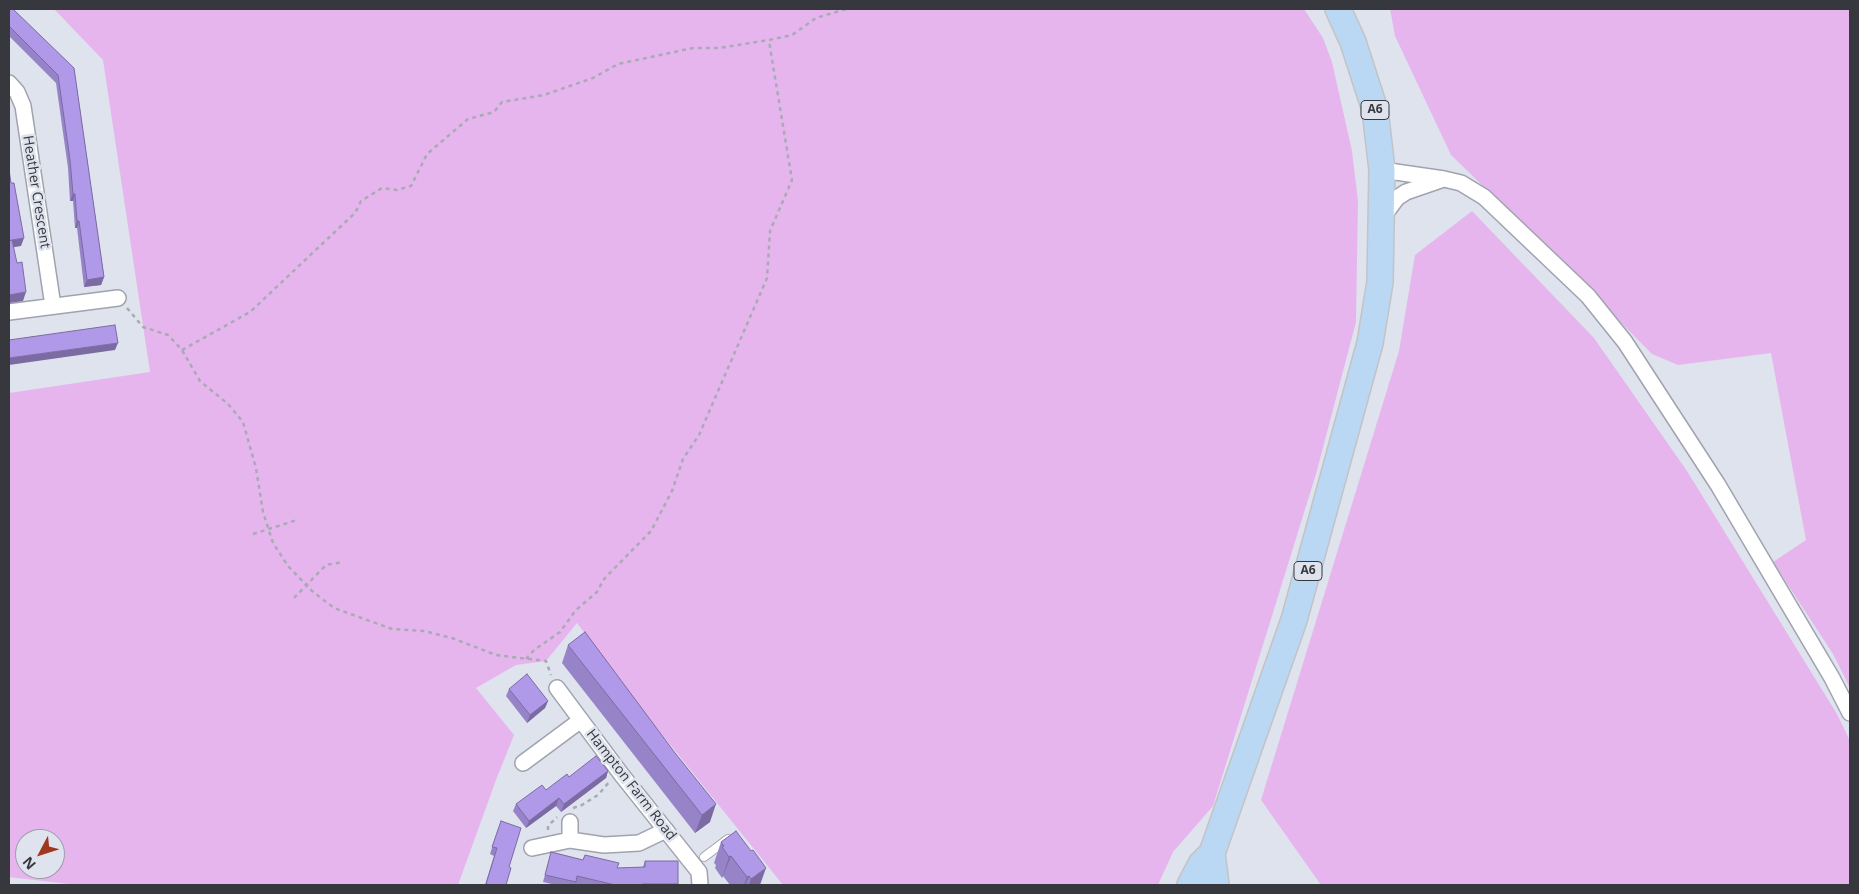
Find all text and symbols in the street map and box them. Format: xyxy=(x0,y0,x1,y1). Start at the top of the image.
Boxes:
road number: A6 xyxy=(1361,100,1389,120)
street label: Heather Crescent xyxy=(19,134,53,250)
road number: A6 xyxy=(1294,562,1322,580)
street label: Hampton Farm Road xyxy=(583,726,679,844)
north arrow xyxy=(15,829,65,879)
text: N xyxy=(18,853,40,874)

